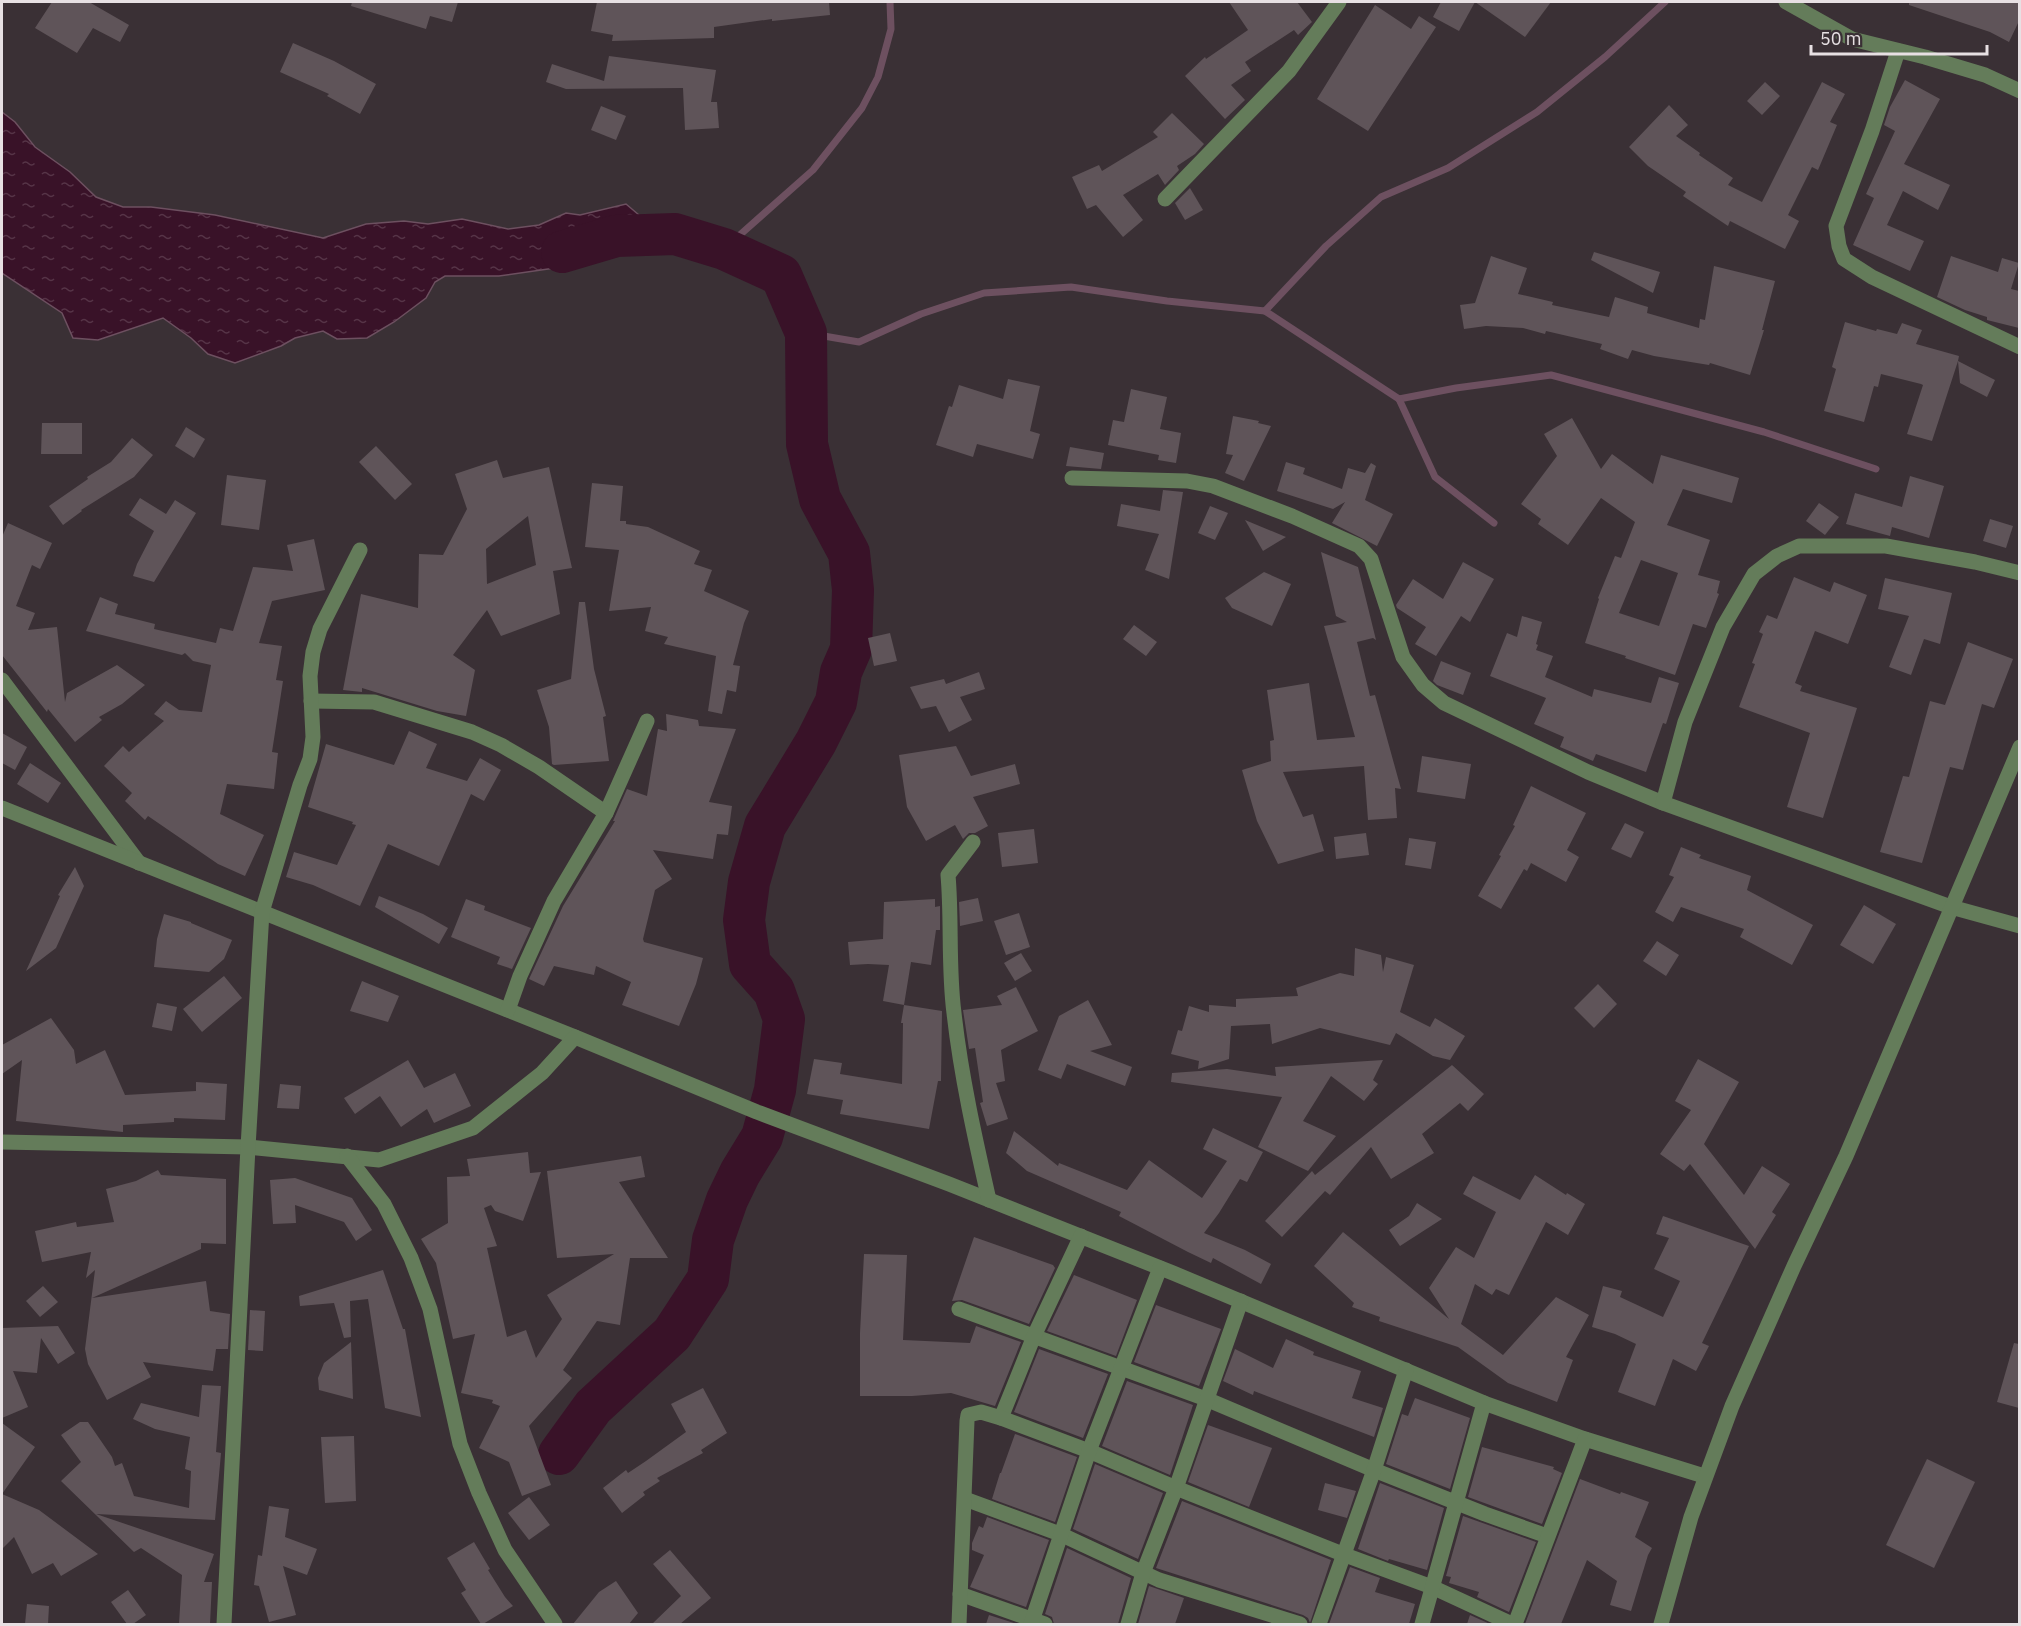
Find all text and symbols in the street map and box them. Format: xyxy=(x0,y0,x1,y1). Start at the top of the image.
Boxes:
scale bar xyxy=(1811,18,1986,56)
text: 50 m xyxy=(1820,27,1862,50)

